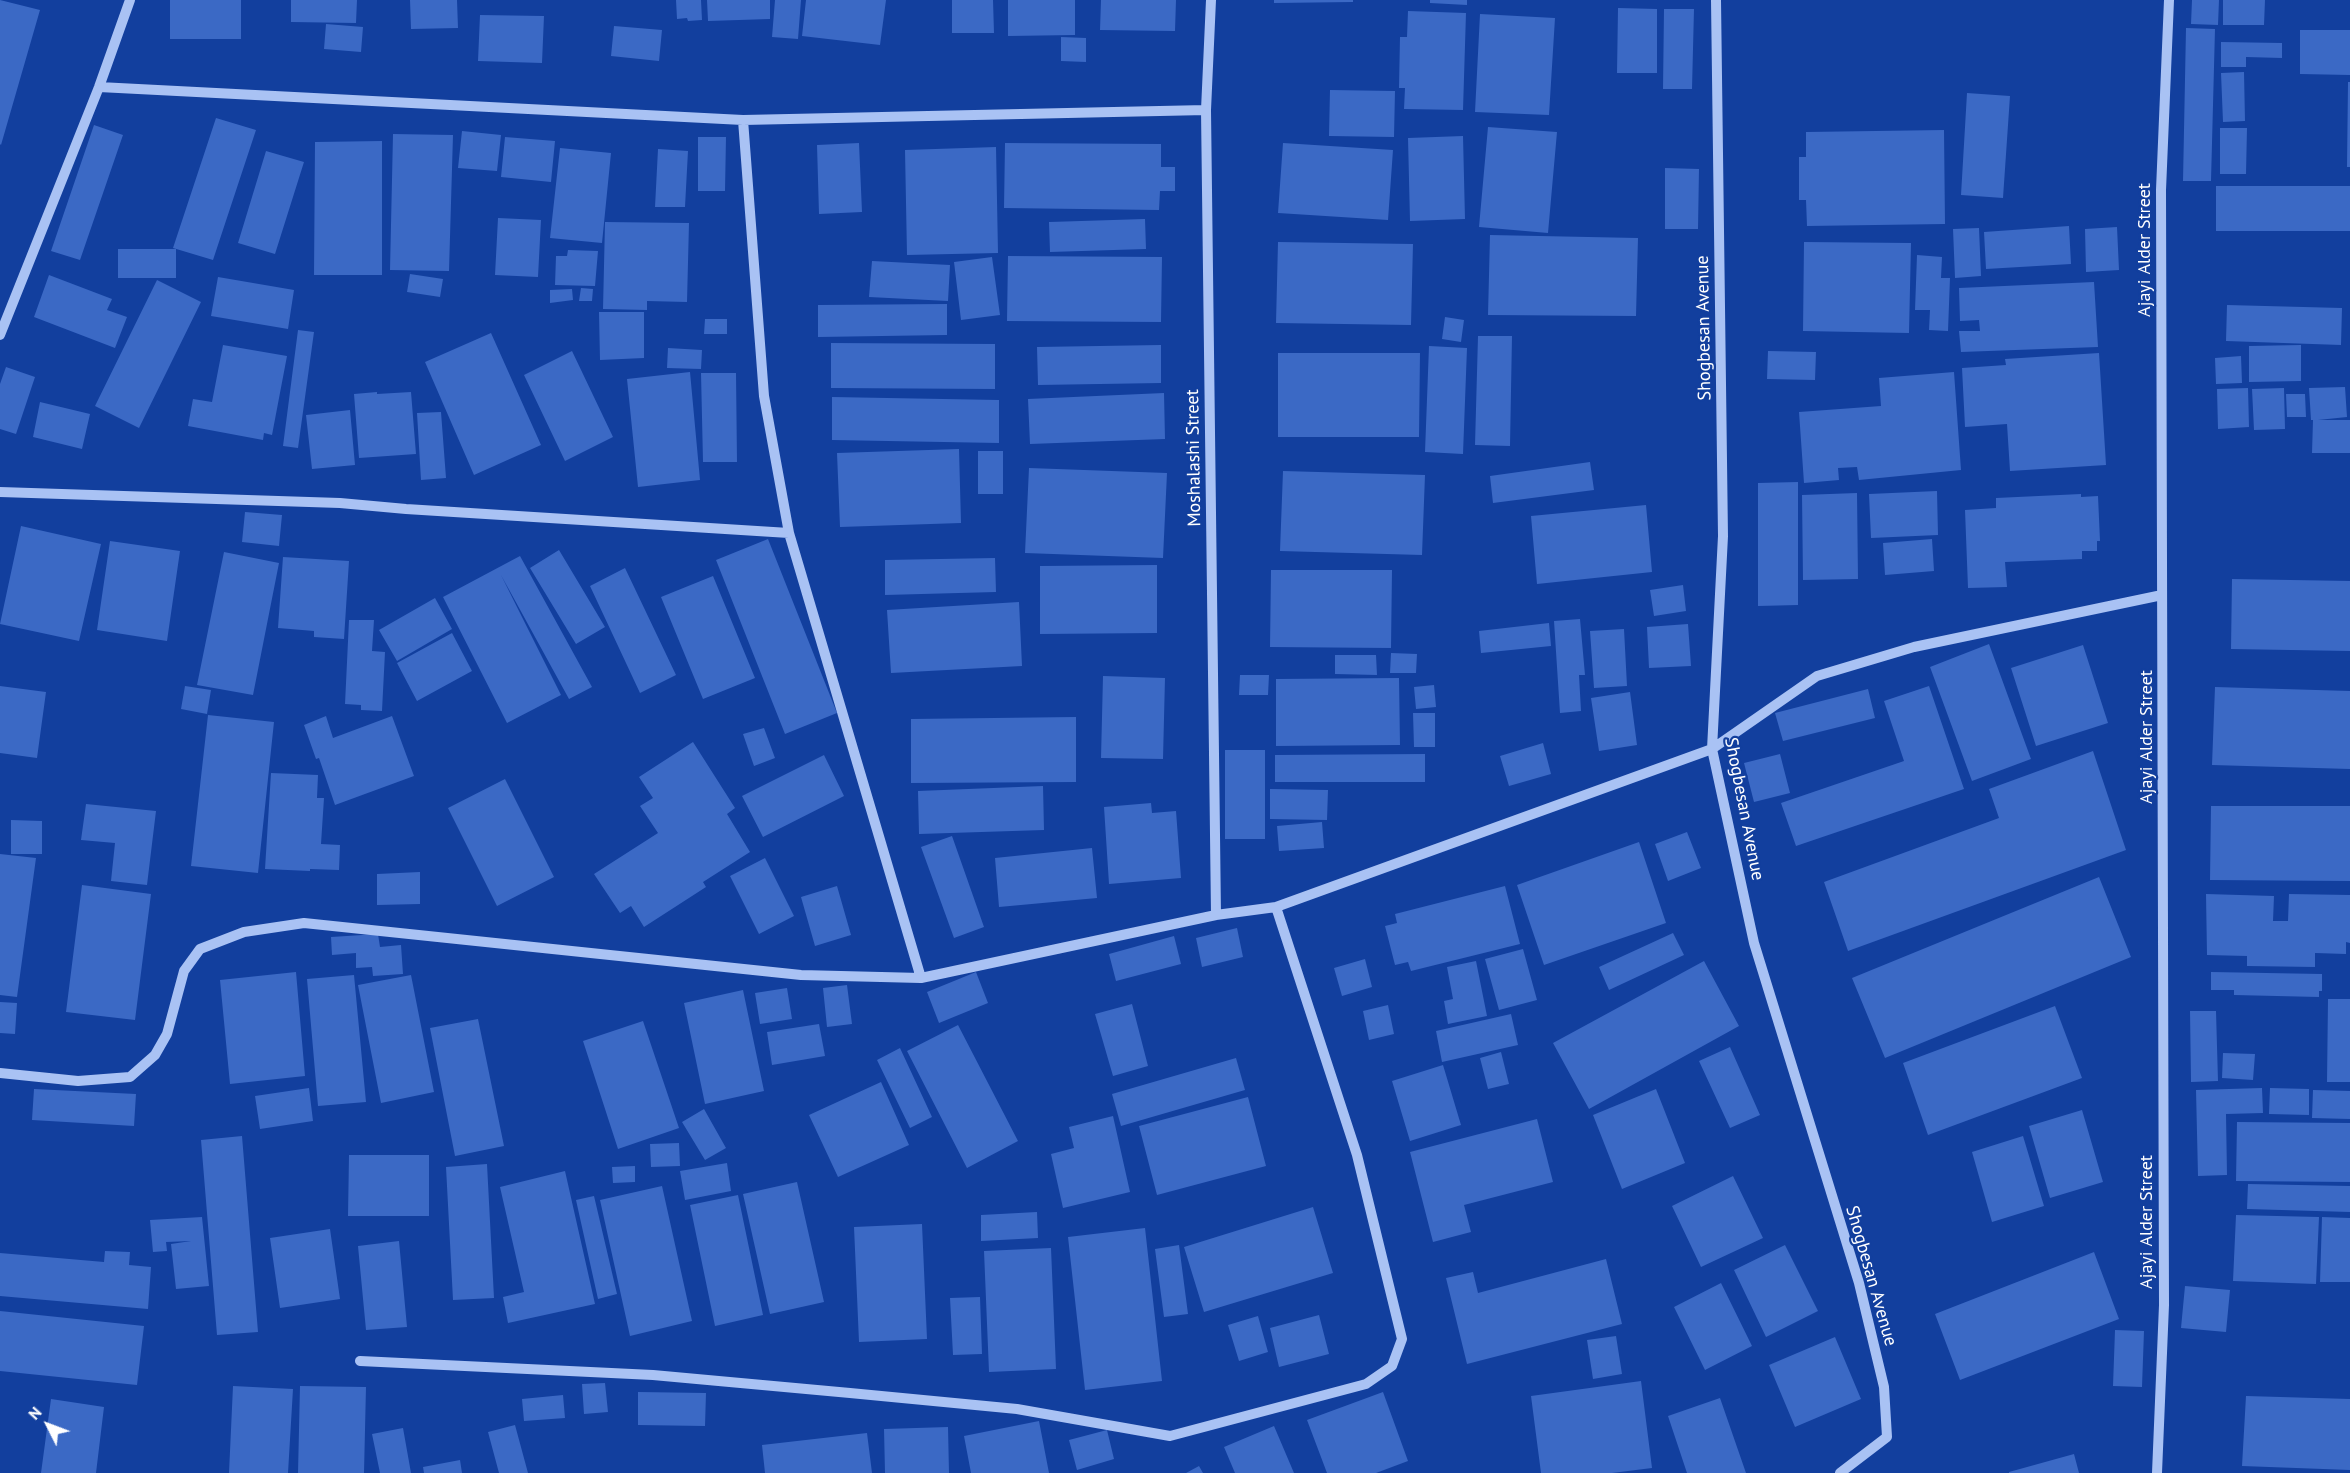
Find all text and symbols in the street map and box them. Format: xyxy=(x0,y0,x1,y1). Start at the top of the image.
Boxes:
street label: Ajayi Alder Street xyxy=(2134,183,2156,317)
street label: Shogbesan Avenue xyxy=(1692,255,1716,401)
street label: Moshalashi Street xyxy=(1182,389,1206,527)
street label: Ajayi Alder Street xyxy=(2136,670,2158,804)
street label: Shogbesan Avenue xyxy=(1720,736,1768,882)
street label: Ajayi Alder Street xyxy=(2136,1155,2158,1289)
street label: Shogbesan Avenue xyxy=(1841,1203,1901,1349)
north arrow xyxy=(18,1395,78,1455)
text: N xyxy=(24,1402,46,1424)

